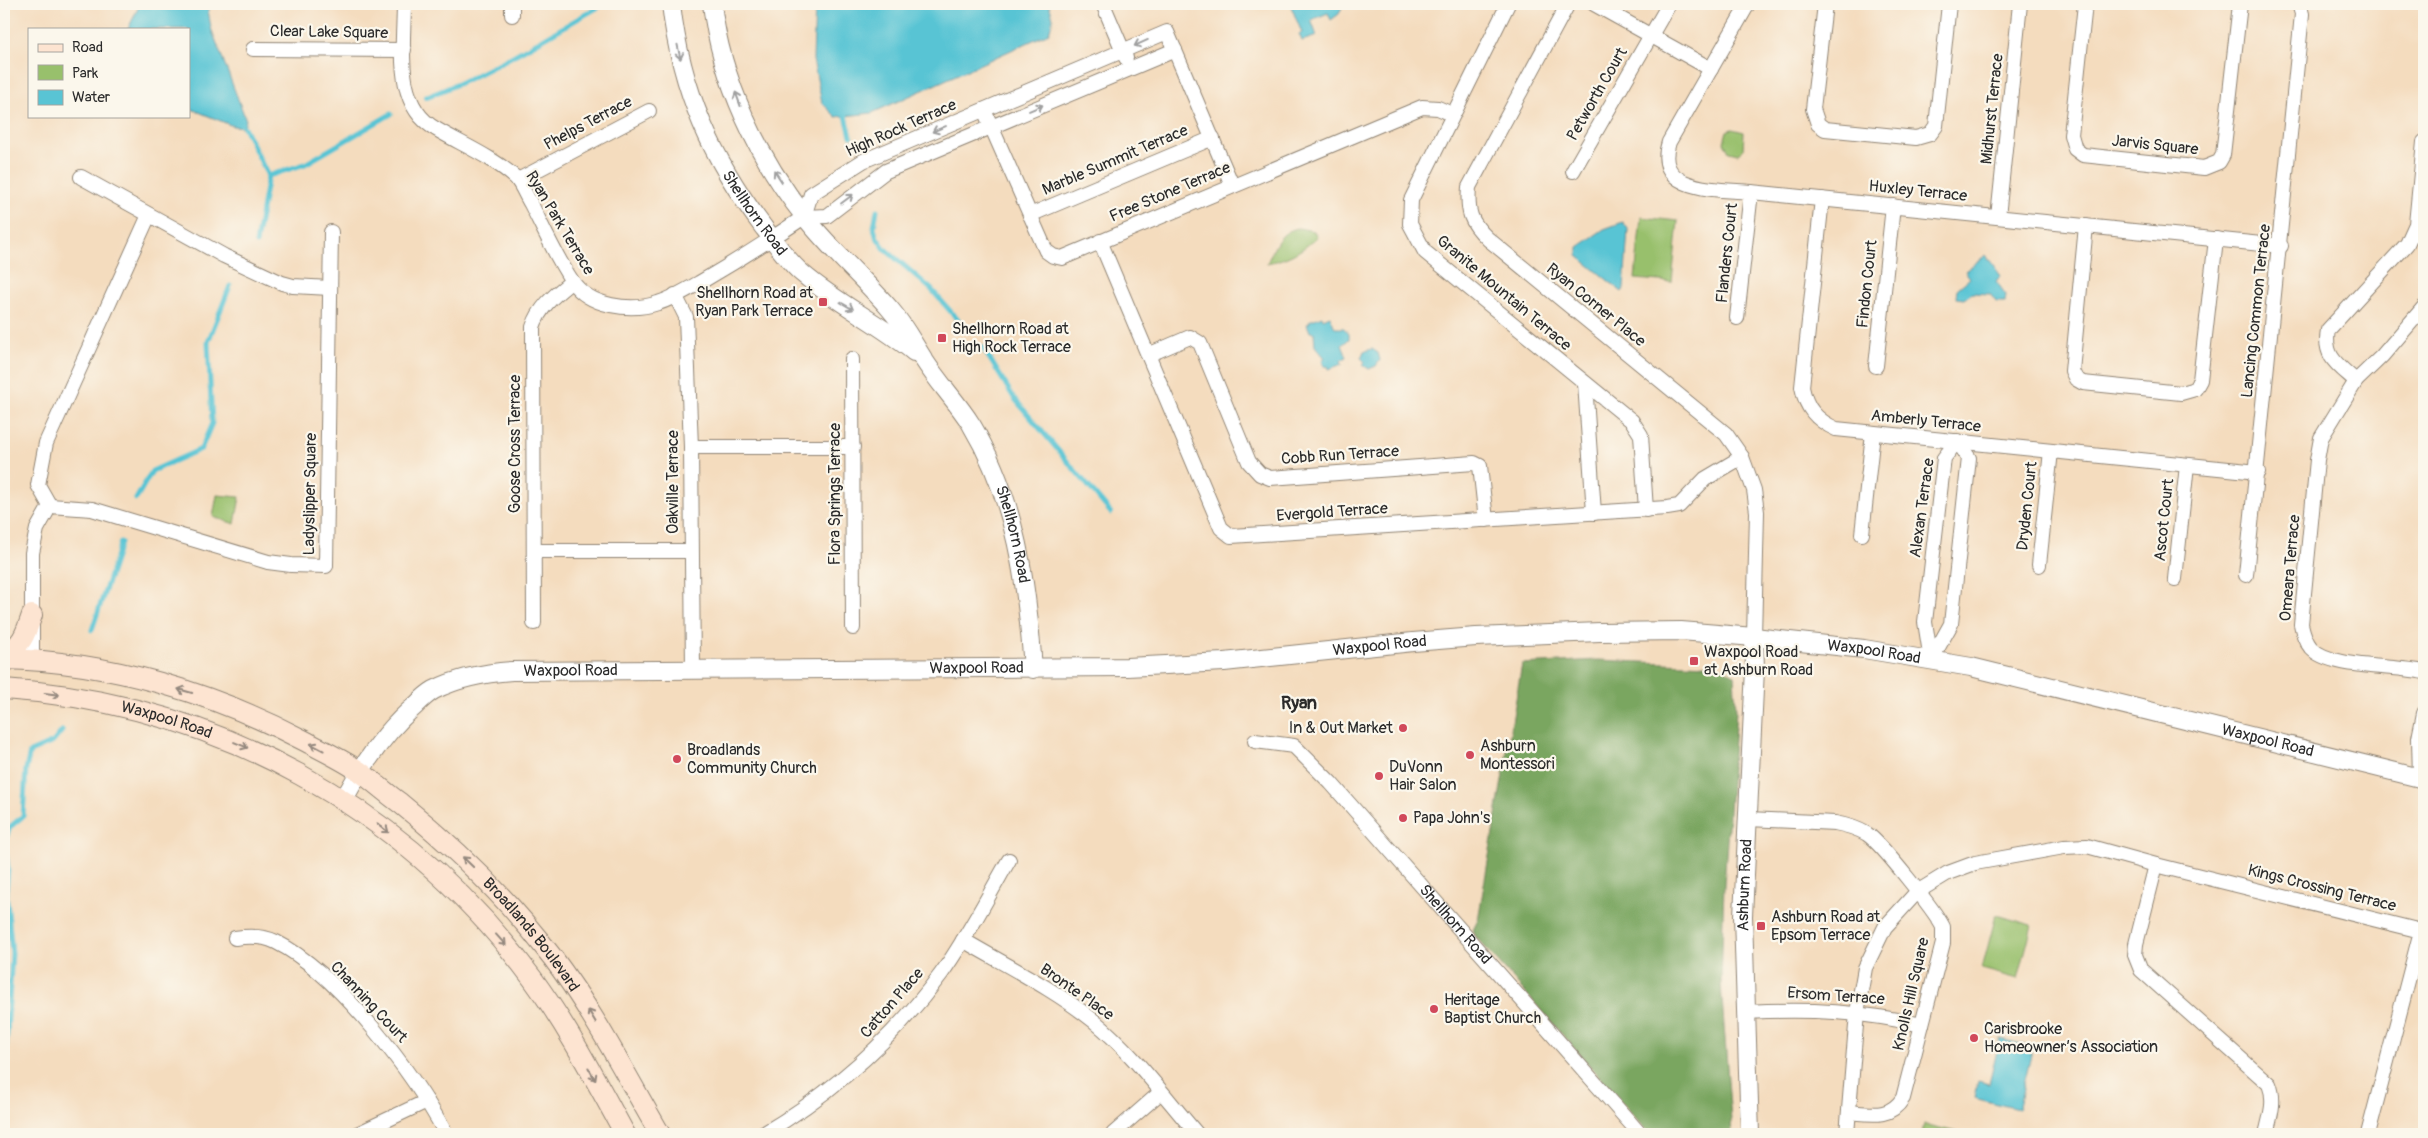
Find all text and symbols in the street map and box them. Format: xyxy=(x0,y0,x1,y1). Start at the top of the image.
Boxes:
street label: Clear Lake Square xyxy=(270,21,388,43)
legend xyxy=(28,28,190,118)
text: Road xyxy=(72,38,103,57)
one-way arrow xyxy=(1134,39,1149,49)
one-way arrow xyxy=(675,43,684,59)
street label: Petworth Court xyxy=(1562,43,1632,144)
street label: Midhurst Terrace xyxy=(1976,53,2008,165)
text: Park xyxy=(72,64,99,83)
text: Water xyxy=(72,88,111,107)
street label: Phelps Terrace xyxy=(541,91,636,155)
one-way arrow xyxy=(733,92,742,107)
street label: High Rock Terrace xyxy=(843,95,960,161)
one-way arrow xyxy=(1028,103,1043,112)
street label: Marble Summit Terrace xyxy=(1039,120,1191,200)
one-way arrow xyxy=(932,125,947,134)
street label: Jarvis Square xyxy=(2111,131,2199,160)
street label: Free Stone Terrace xyxy=(1106,157,1234,227)
street label: Ryan Park Terrace xyxy=(521,167,599,279)
street label: Shellhorn Road xyxy=(718,167,791,260)
one-way arrow xyxy=(772,169,783,183)
street label: Huxley Terrace xyxy=(1868,176,1968,206)
one-way arrow xyxy=(840,194,853,205)
street label: Flanders Court xyxy=(1712,202,1742,304)
street label: Lancing Common Terrace xyxy=(2237,223,2275,399)
street label: Granite Mountain Terrace xyxy=(1433,231,1576,355)
street label: Findon Court xyxy=(1852,238,1882,329)
street label: Ryan Corner Place xyxy=(1542,259,1650,351)
place label: Shellhorn Road at Ryan Park Terrace xyxy=(695,283,814,321)
marker: Shellhorn Road at Ryan Park Terrace xyxy=(817,296,829,308)
one-way arrow xyxy=(839,301,853,311)
place label: Shellhorn Road at High Rock Terrace xyxy=(952,319,1071,357)
marker: Shellhorn Road at High Rock Terrace xyxy=(936,332,948,344)
street label: Goose Cross Terrace xyxy=(505,375,525,513)
street label: Amberly Terrace xyxy=(1870,405,1982,437)
street label: Flora Springs Terrace xyxy=(825,423,845,565)
street label: Oakville Terrace xyxy=(663,430,683,534)
street label: Ladyslipper Square xyxy=(299,432,321,556)
street label: Cobb Run Terrace xyxy=(1280,441,1400,469)
street label: Alexan Terrace xyxy=(1905,457,1939,559)
street label: Dryden Court xyxy=(2012,460,2042,551)
street label: Ascot Court xyxy=(2150,477,2178,562)
street label: Shellhorn Road xyxy=(991,483,1034,585)
street label: Evergold Terrace xyxy=(1276,498,1388,526)
street label: Omeara Terrace xyxy=(2275,514,2305,622)
street label: Waxpool Road xyxy=(1332,631,1427,660)
street label: Waxpool Road xyxy=(1826,635,1922,668)
place label: Waxpool Road at Ashburn Road xyxy=(1704,642,1813,680)
marker: Waxpool Road at Ashburn Road xyxy=(1688,655,1700,667)
street label: Waxpool Road xyxy=(929,658,1024,678)
street label: Waxpool Road xyxy=(523,660,618,681)
one-way arrow xyxy=(177,686,193,696)
one-way arrow xyxy=(44,689,60,699)
district label: Ryan xyxy=(1281,692,1317,715)
street label: Waxpool Road xyxy=(119,697,215,743)
place label: In & Out Market xyxy=(1289,718,1394,738)
street label: Waxpool Road xyxy=(2220,719,2316,761)
marker: In & Out Market xyxy=(1397,722,1409,734)
place label: Ashburn Montessori xyxy=(1480,736,1555,774)
place label: Broadlands Community Church xyxy=(687,740,817,778)
one-way arrow xyxy=(233,741,248,750)
one-way arrow xyxy=(309,742,324,752)
marker: Ashburn Montessori xyxy=(1464,749,1476,761)
marker: Broadlands Community Church xyxy=(671,753,683,765)
place label: DuVonn Hair Salon xyxy=(1389,757,1457,795)
marker: DuVonn Hair Salon xyxy=(1373,770,1385,782)
place label: Papa John's xyxy=(1413,808,1490,828)
marker: Papa John's xyxy=(1397,812,1409,824)
one-way arrow xyxy=(376,822,389,833)
street label: Ashburn Road xyxy=(1733,839,1757,932)
one-way arrow xyxy=(462,857,474,869)
street label: Kings Crossing Terrace xyxy=(2246,860,2398,916)
street label: Broadlands Boulevard xyxy=(479,873,584,996)
street label: Shellhorn Road xyxy=(1415,880,1496,968)
place label: Ashburn Road at Epsom Terrace xyxy=(1771,907,1881,945)
marker: Ashburn Road at Epsom Terrace xyxy=(1755,920,1767,932)
one-way arrow xyxy=(495,933,507,946)
street label: Knolls Hill Square xyxy=(1888,935,1934,1053)
street label: Channing Court xyxy=(326,957,412,1047)
street label: Bronte Place xyxy=(1036,959,1118,1025)
street label: Catton Place xyxy=(856,964,928,1042)
street label: Ersom Terrace xyxy=(1787,983,1886,1009)
place label: Heritage Baptist Church xyxy=(1444,990,1541,1028)
marker: Heritage Baptist Church xyxy=(1428,1003,1440,1015)
one-way arrow xyxy=(586,1010,596,1024)
place label: Carisbrooke Homeowner’s Association xyxy=(1984,1019,2158,1057)
marker: Carisbrooke Homeowner’s Association xyxy=(1968,1032,1980,1044)
one-way arrow xyxy=(587,1066,597,1080)

